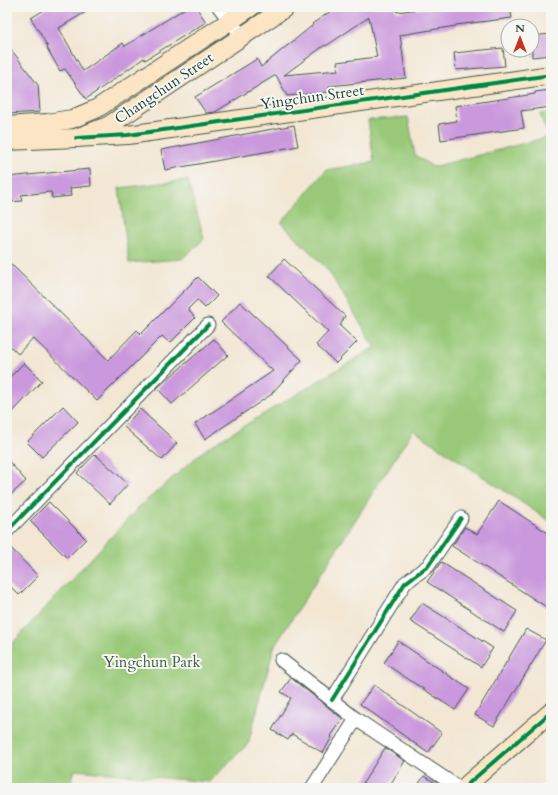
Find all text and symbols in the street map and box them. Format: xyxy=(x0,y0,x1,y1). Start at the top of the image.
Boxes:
north arrow xyxy=(500,18,540,58)
text: N xyxy=(515,21,525,36)
street label: Changchun Street xyxy=(111,47,217,128)
street label: Yingchun Street xyxy=(259,80,365,114)
park label: Yingchun Park xyxy=(103,652,201,672)

